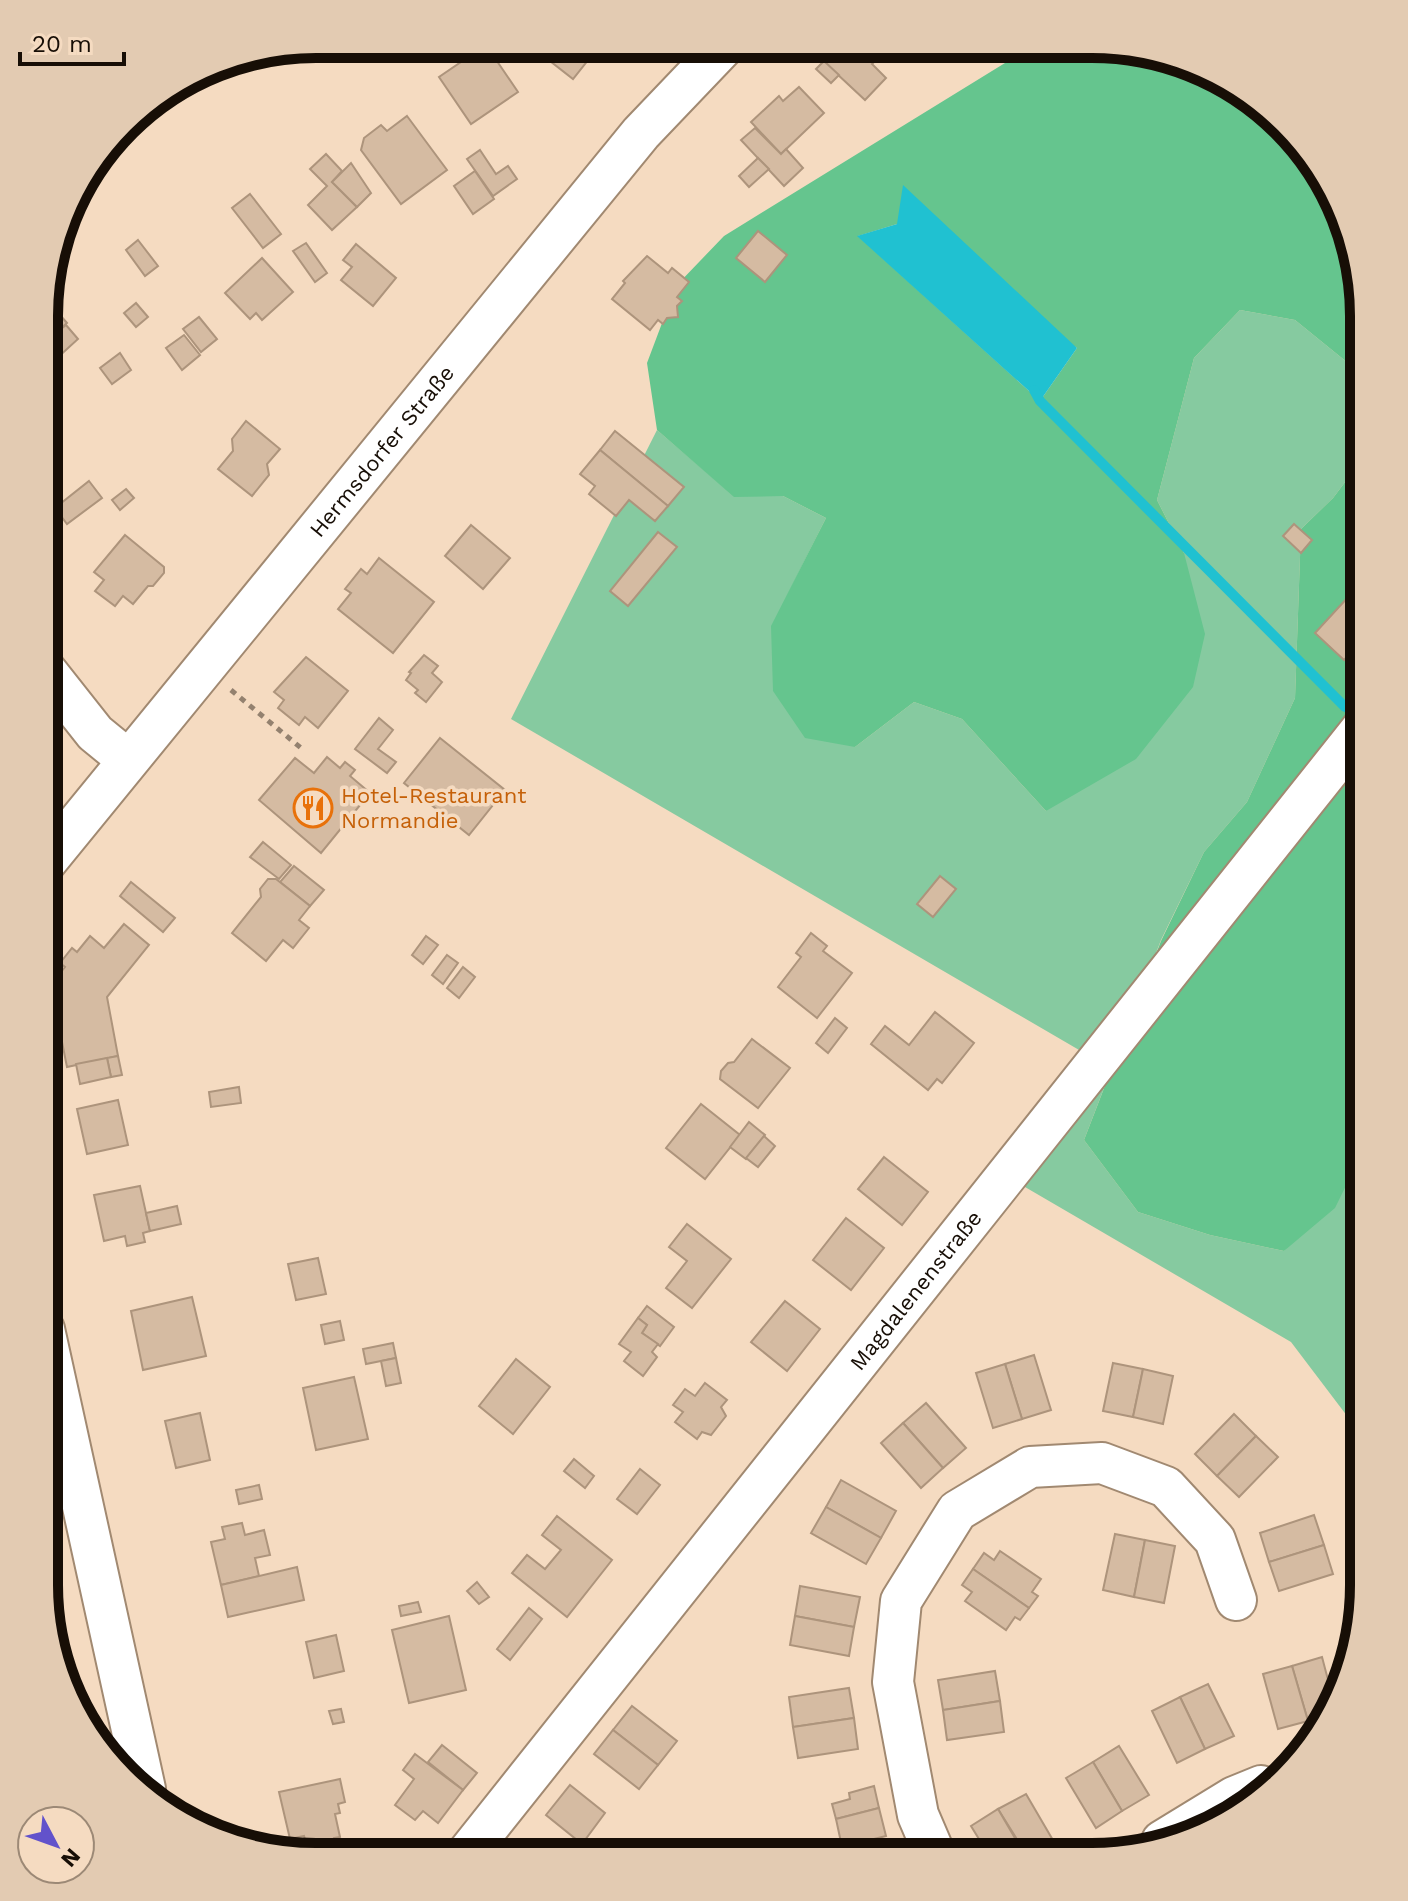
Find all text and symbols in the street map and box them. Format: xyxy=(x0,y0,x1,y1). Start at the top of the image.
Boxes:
scale bar xyxy=(20,16,124,66)
text: 20 m xyxy=(32,30,92,58)
street label: Hermsdorfer Straße xyxy=(304,360,459,542)
place label: Hotel-Restaurant Normandie xyxy=(341,783,527,833)
restaurant icon: Hotel-Restaurant Normandie xyxy=(292,787,334,829)
street label: Magdalenenstraße xyxy=(845,1206,987,1375)
north arrow xyxy=(16,1805,96,1885)
text: N xyxy=(56,1843,86,1872)

